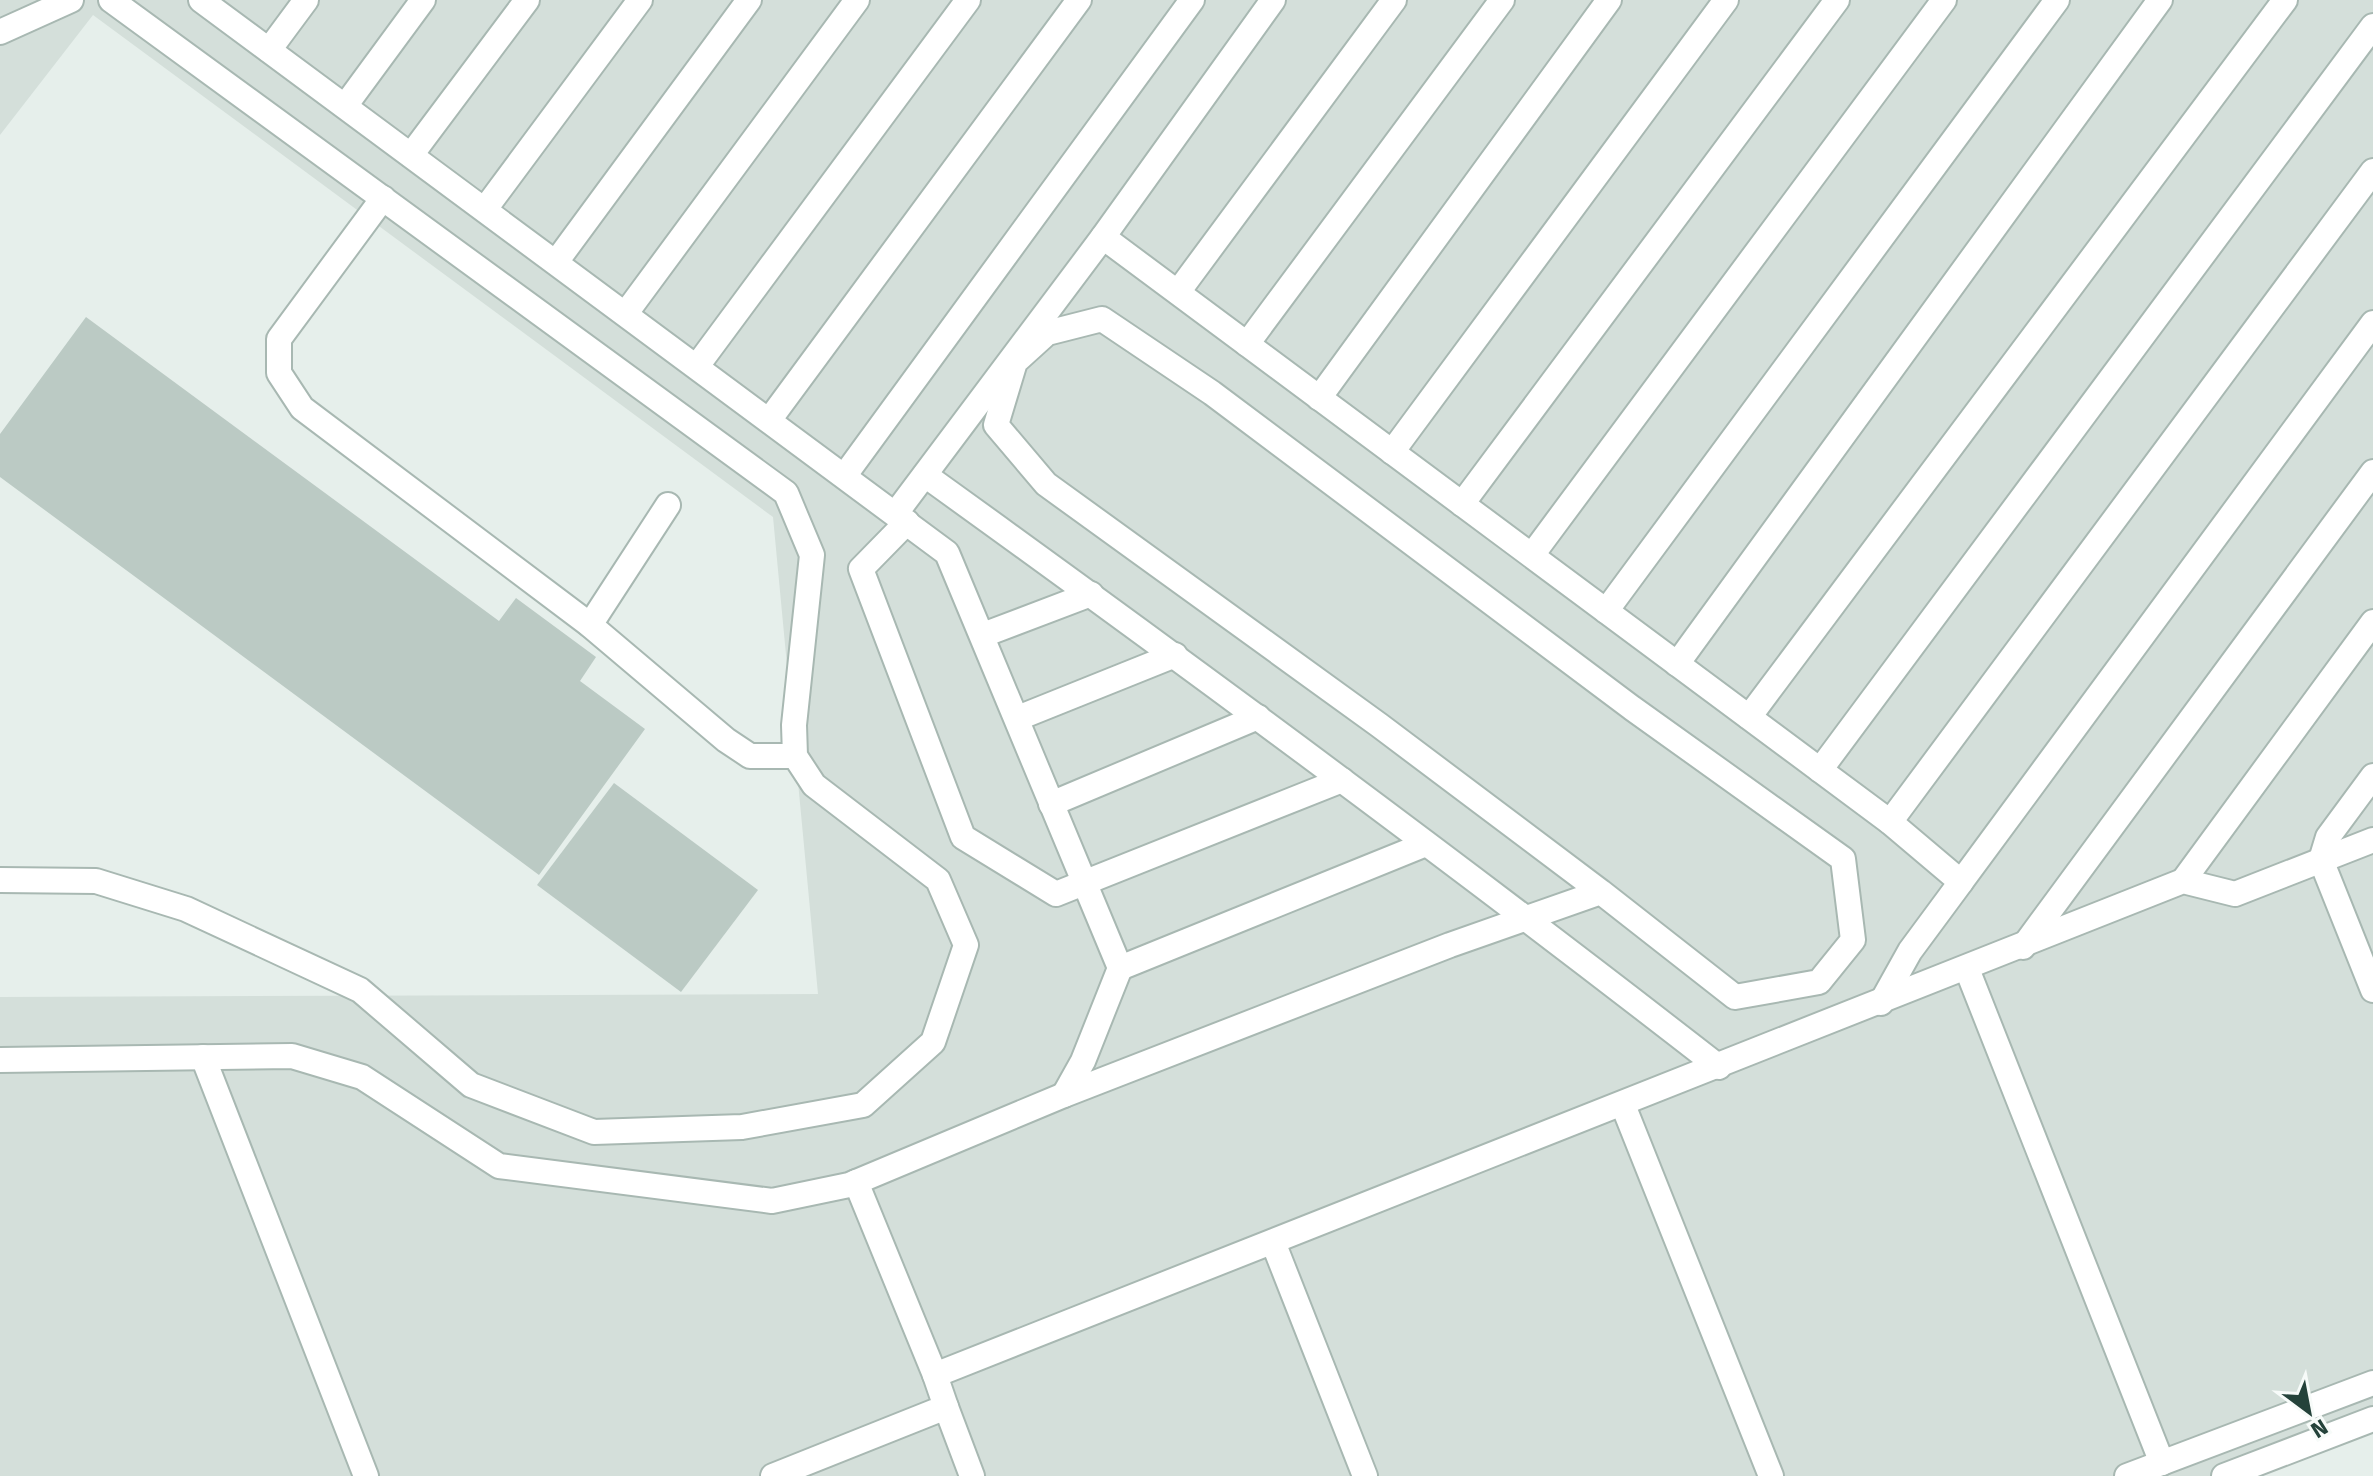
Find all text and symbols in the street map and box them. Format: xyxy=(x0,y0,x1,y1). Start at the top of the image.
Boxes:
north arrow xyxy=(2269,1372,2349,1452)
text: N xyxy=(2306,1413,2333,1444)

